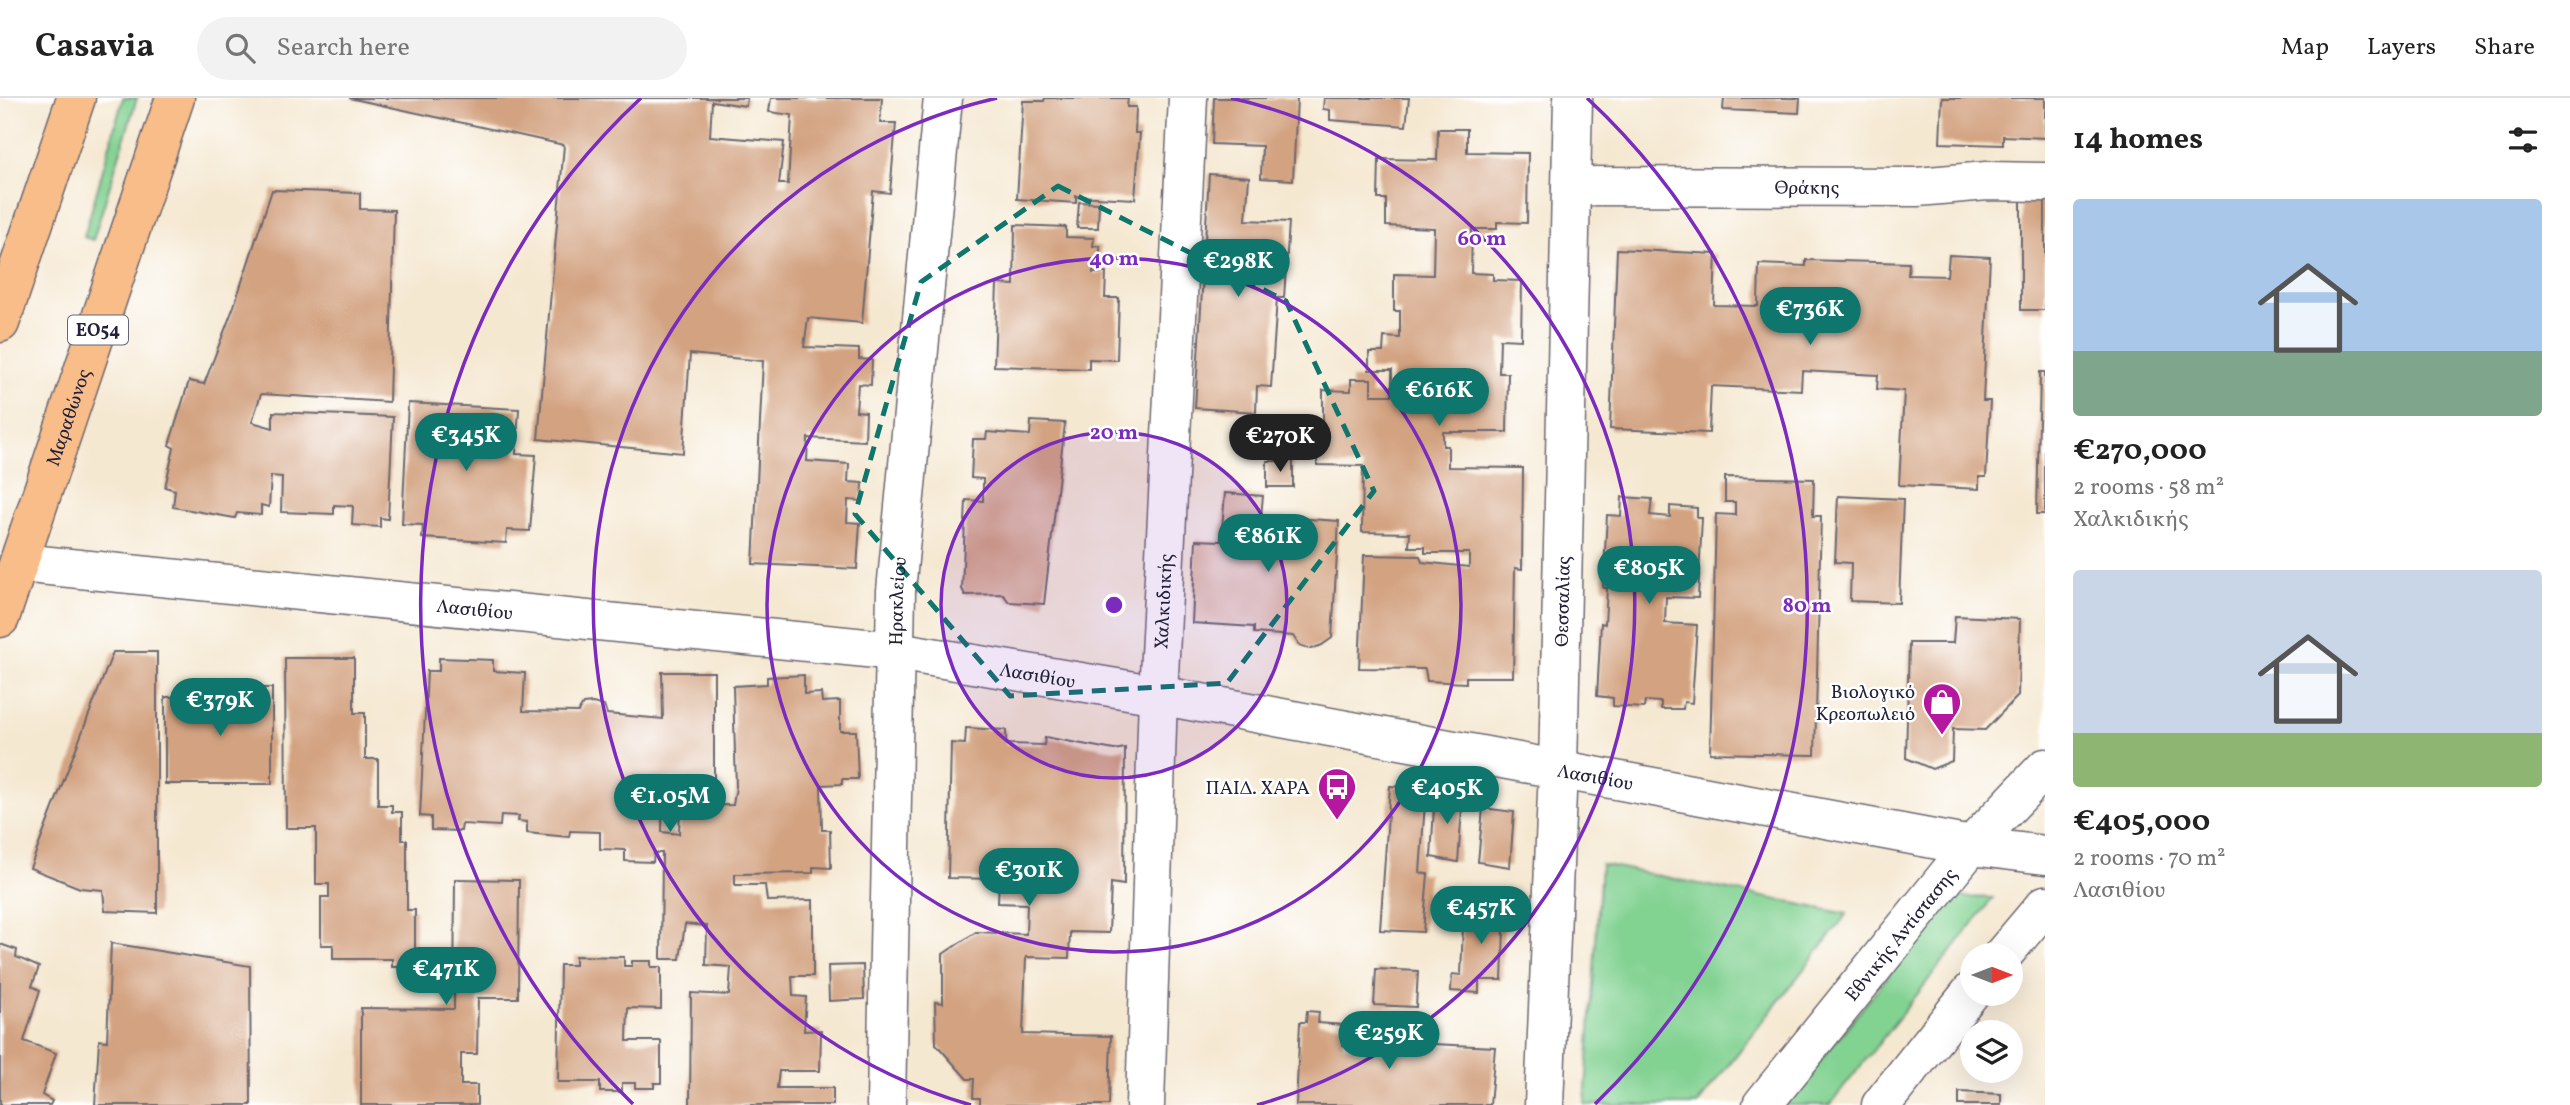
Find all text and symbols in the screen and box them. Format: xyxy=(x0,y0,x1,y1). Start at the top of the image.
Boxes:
search box xyxy=(197,17,687,80)
text: Casavia xyxy=(35,25,155,71)
icon: search xyxy=(221,29,259,67)
text: Search here xyxy=(277,30,410,66)
text: Map xyxy=(2281,31,2329,65)
text: Layers xyxy=(2367,31,2436,65)
text: Share xyxy=(2474,31,2535,65)
text: 14 homes xyxy=(2073,119,2203,161)
icon: filters xyxy=(2504,121,2542,159)
street label: Θράκης xyxy=(1774,176,1839,202)
text: 60 m xyxy=(1458,225,1506,254)
pin: €298K xyxy=(1189,240,1287,299)
text: 40 m xyxy=(1089,245,1139,274)
icon: home xyxy=(2245,245,2371,371)
text: €298K xyxy=(1203,246,1273,278)
pin: €736K xyxy=(1761,288,1859,347)
text: €736K xyxy=(1776,294,1844,326)
road number: ΕΟ54 xyxy=(68,316,128,344)
street label: Μαραθώνος xyxy=(41,366,98,470)
pin: €616K xyxy=(1390,368,1488,428)
text: €616K xyxy=(1405,375,1473,407)
pin: €345K xyxy=(417,414,515,473)
pin: €270K xyxy=(1231,414,1329,474)
text: 20 m xyxy=(1090,419,1138,448)
text: €345K xyxy=(431,420,501,452)
text: €270K xyxy=(1245,421,1315,453)
text: €270,000 xyxy=(2073,430,2207,472)
text: 2 rooms · 58 m² xyxy=(2073,472,2224,504)
text: Χαλκιδικής xyxy=(2073,504,2189,536)
pin: €861K xyxy=(1219,514,1317,574)
text: €861K xyxy=(1234,521,1302,553)
pin: €805K xyxy=(1600,546,1698,606)
street label: Χαλκιδικής xyxy=(1149,553,1180,650)
text: €805K xyxy=(1613,553,1685,585)
street label: Ηρακλείου xyxy=(884,556,914,646)
street label: Θεσσαλίας xyxy=(1550,556,1578,647)
text: 80 m xyxy=(1783,592,1831,621)
centre of rings xyxy=(1102,593,1126,617)
street label: Λασιθίου xyxy=(435,594,514,627)
icon: home xyxy=(2245,616,2371,742)
street label: Λασιθίου xyxy=(997,658,1077,696)
pin: €379K xyxy=(171,678,269,738)
place label: Βιολογικό Κρεοπωλειό xyxy=(1816,680,1915,728)
shop icon: Βιολογικό Κρεοπωλειό xyxy=(1921,681,1963,736)
text: €379K xyxy=(186,685,254,717)
street label: Λασιθίου xyxy=(1555,758,1635,798)
bus stop icon: ΠΑΙΔ. ΧΑΡΑ xyxy=(1316,766,1358,821)
pin: €405K xyxy=(1398,766,1496,826)
text: €405K xyxy=(1411,773,1483,805)
pin: €1.05M xyxy=(613,774,727,834)
place label: ΠΑΙΔ. ΧΑΡΑ xyxy=(1206,776,1310,802)
text: €1.05M xyxy=(630,781,710,813)
text: €405,000 xyxy=(2073,801,2210,843)
text: 2 rooms · 70 m² xyxy=(2073,843,2226,875)
pin: €301K xyxy=(980,848,1078,908)
text: €301K xyxy=(995,855,1063,887)
street label: Εθνικής Αντίστασης xyxy=(1840,863,1964,1007)
text: Λασιθίου xyxy=(2073,875,2165,907)
pin: €457K xyxy=(1432,886,1530,946)
text: €457K xyxy=(1446,893,1516,925)
north arrow xyxy=(1960,943,2023,1006)
map controls xyxy=(1960,943,2023,1083)
pin: €471K xyxy=(397,948,495,1007)
text: €471K xyxy=(412,954,480,986)
pin: €259K xyxy=(1340,1012,1438,1071)
text: €259K xyxy=(1354,1018,1424,1050)
button: layers xyxy=(1960,1020,2023,1083)

